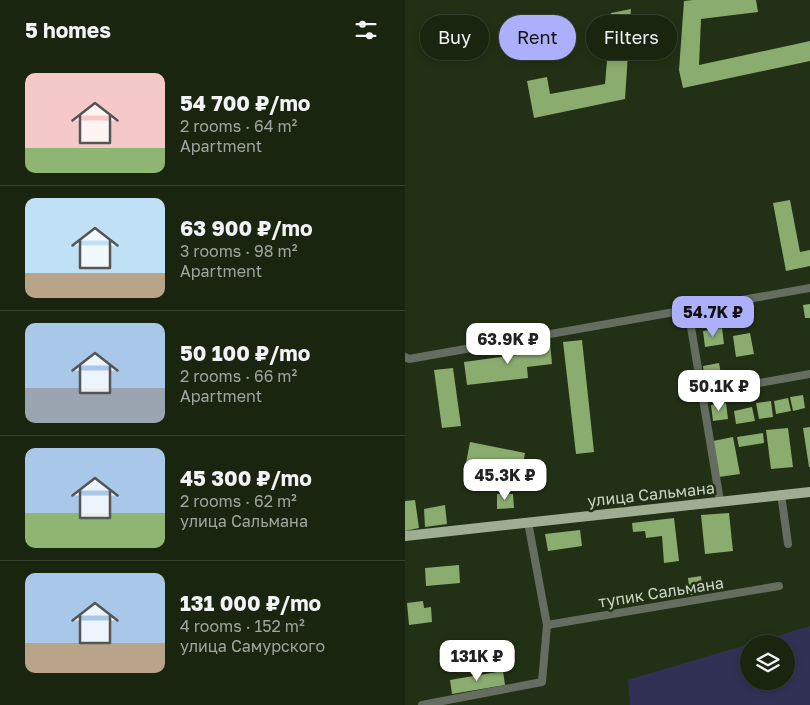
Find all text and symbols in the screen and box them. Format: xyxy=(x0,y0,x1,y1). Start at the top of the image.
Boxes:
chip: Buy xyxy=(420,15,489,60)
chip: Rent xyxy=(499,15,576,60)
chip: Filters xyxy=(586,15,677,60)
icon: filters xyxy=(352,16,380,44)
text: 5 homes xyxy=(25,17,111,43)
text: 54 700 ₽/mo xyxy=(180,90,310,116)
icon: home xyxy=(65,93,125,153)
text: 2 rooms · 64 m² xyxy=(180,116,297,136)
text: Apartment xyxy=(180,136,262,156)
text: 63 900 ₽/mo xyxy=(180,215,313,241)
icon: home xyxy=(65,218,125,278)
text: 3 rooms · 98 m² xyxy=(180,241,297,261)
text: Apartment xyxy=(180,261,262,281)
pin: 54.7K ₽ xyxy=(667,296,759,338)
text: 54.7K ₽ xyxy=(683,302,743,322)
pin: 63.9K ₽ xyxy=(462,322,554,365)
text: 63.9K ₽ xyxy=(477,329,539,349)
text: 50 100 ₽/mo xyxy=(180,340,310,366)
icon: home xyxy=(65,343,125,403)
text: 2 rooms · 66 m² xyxy=(180,366,297,386)
pin: 50.1K ₽ xyxy=(673,370,765,412)
text: 50.1K ₽ xyxy=(689,376,749,396)
text: Apartment xyxy=(180,386,262,406)
pin: 45.3K ₽ xyxy=(459,458,551,501)
text: 45 300 ₽/mo xyxy=(180,465,312,491)
text: 45.3K ₽ xyxy=(474,465,536,485)
icon: home xyxy=(65,468,125,528)
street label: улица Сальмана xyxy=(586,477,716,511)
text: 2 rooms · 62 m² xyxy=(180,491,297,511)
text: улица Сальмана xyxy=(180,511,308,531)
street label: тупик Сальмана xyxy=(597,572,725,612)
text: 131 000 ₽/mo xyxy=(180,590,321,616)
icon: home xyxy=(65,593,125,653)
text: 4 rooms · 152 m² xyxy=(180,616,305,636)
map controls xyxy=(740,635,795,690)
button: layers xyxy=(740,635,795,690)
text: улица Самурского xyxy=(180,636,325,656)
pin: 131K ₽ xyxy=(436,640,518,682)
text: 131K ₽ xyxy=(451,646,503,666)

